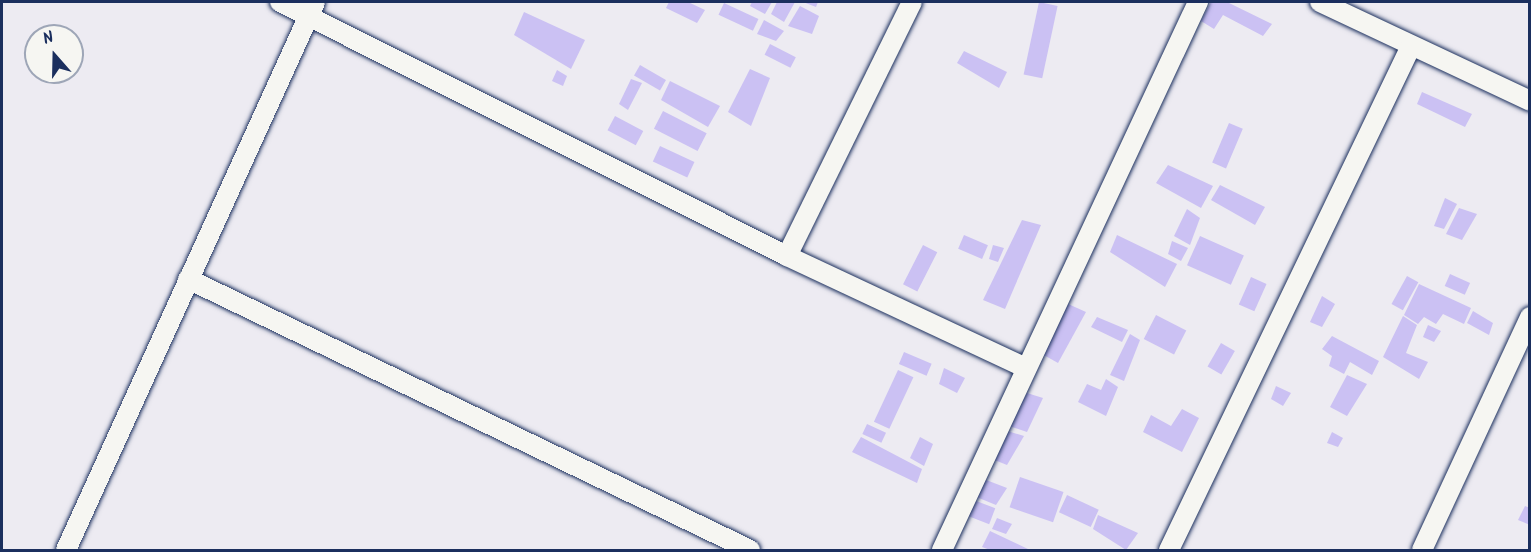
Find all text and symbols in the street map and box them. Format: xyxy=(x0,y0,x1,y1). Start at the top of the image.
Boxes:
north arrow xyxy=(24,24,84,84)
text: N xyxy=(39,25,57,52)

